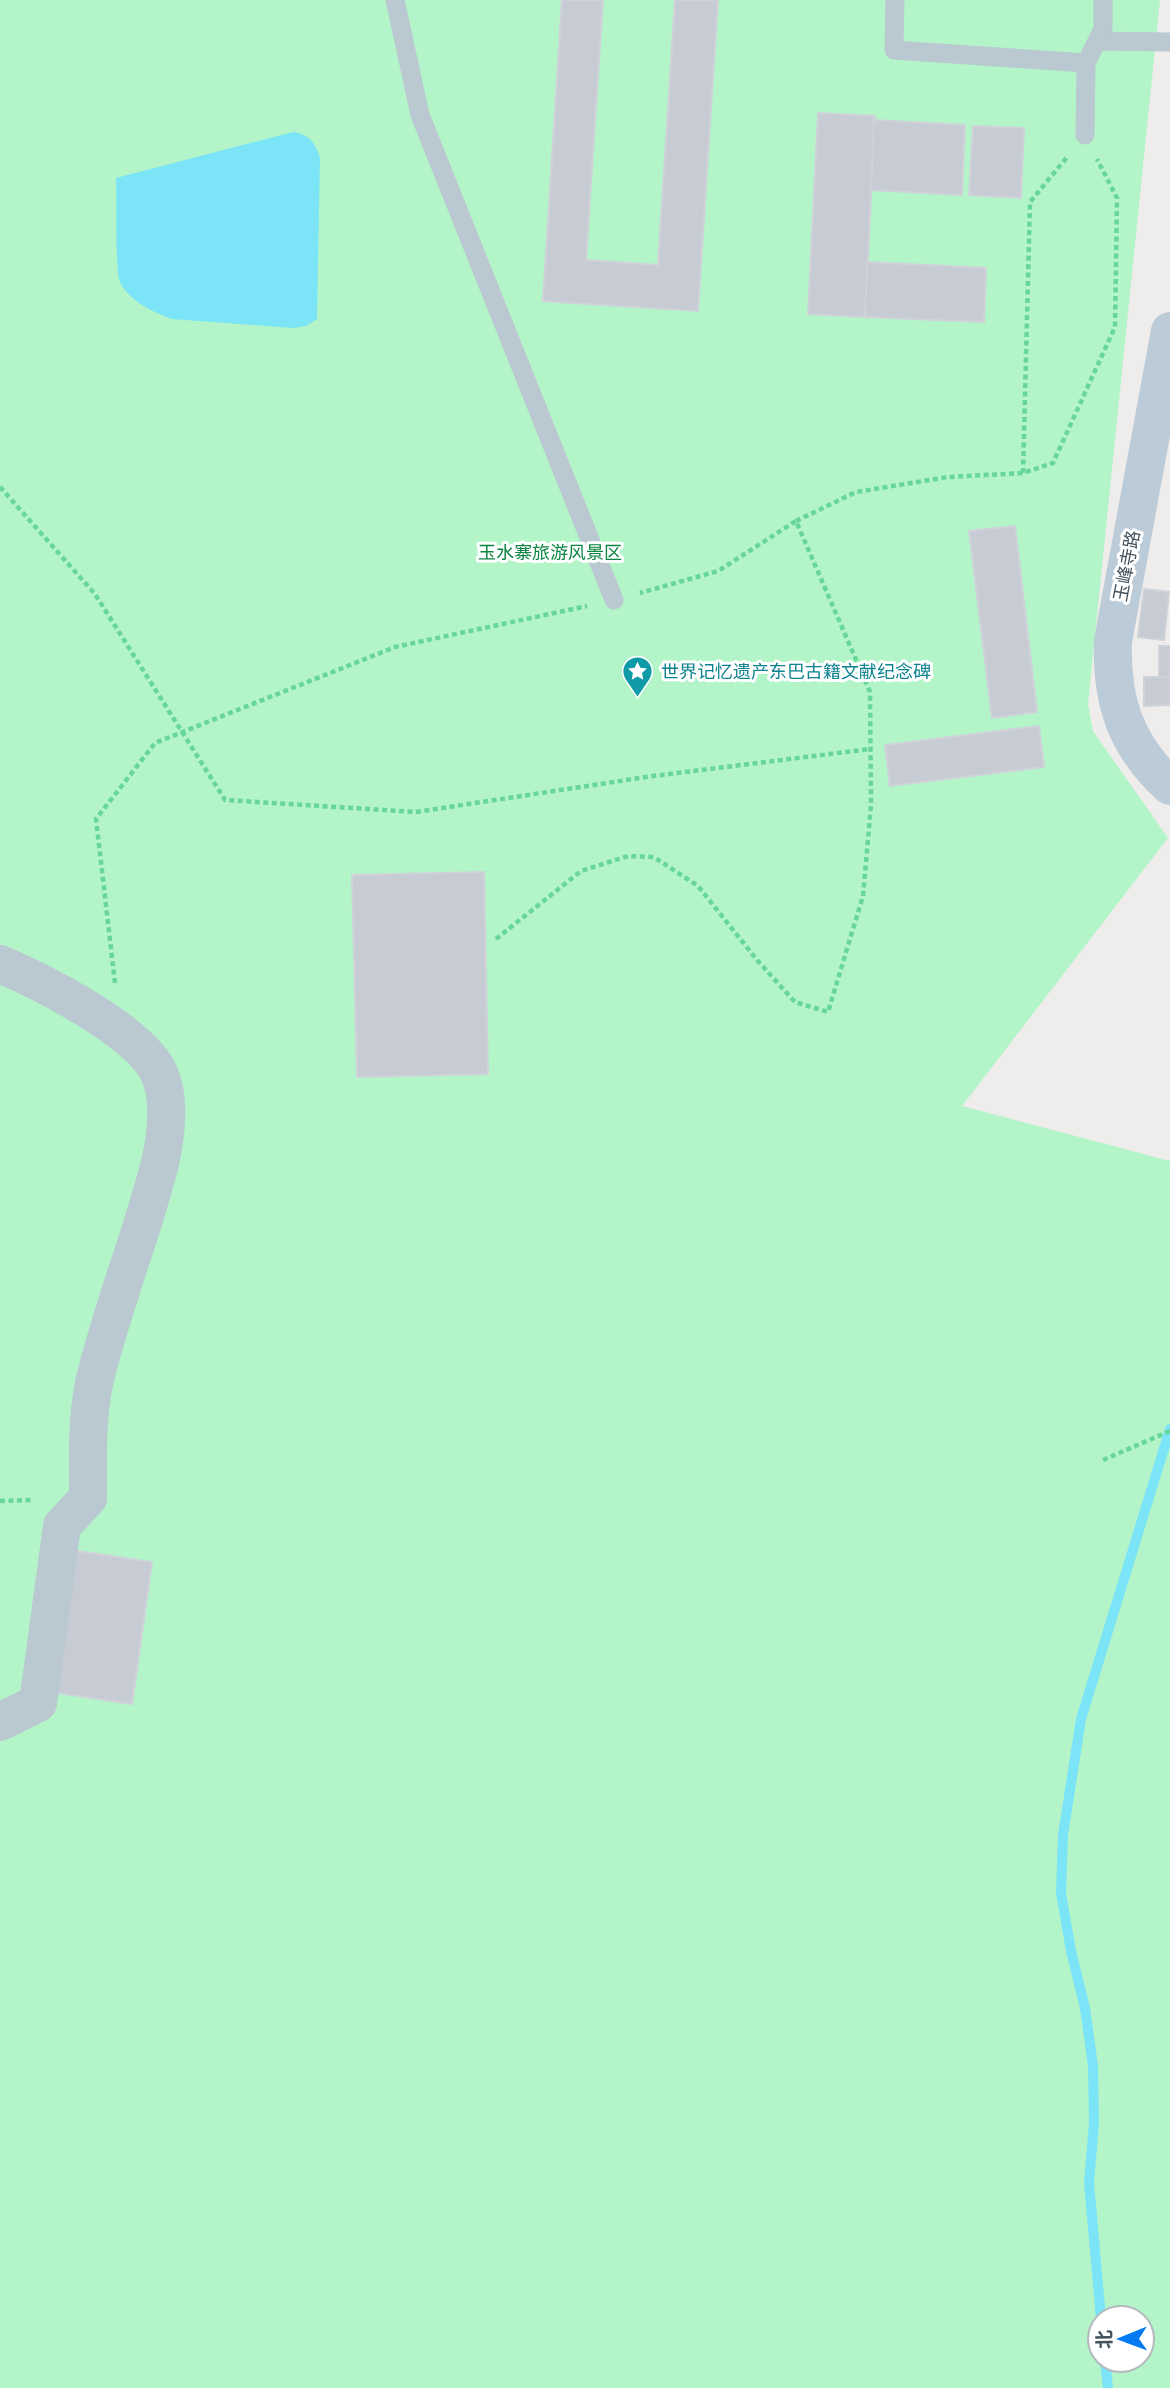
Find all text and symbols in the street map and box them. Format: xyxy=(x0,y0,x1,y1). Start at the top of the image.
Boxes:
street label: 玉峰寺路 xyxy=(1108,528,1145,603)
park label: 玉水寨旅游风景区 xyxy=(478,541,622,564)
place icon: 世界记忆遗产东巴古籍文献纪念碑 xyxy=(621,655,655,699)
place label: 世界记忆遗产东巴古籍文献纪念碑 xyxy=(661,660,931,683)
north arrow xyxy=(1086,2304,1156,2374)
text: 北 xyxy=(1092,2330,1116,2349)

